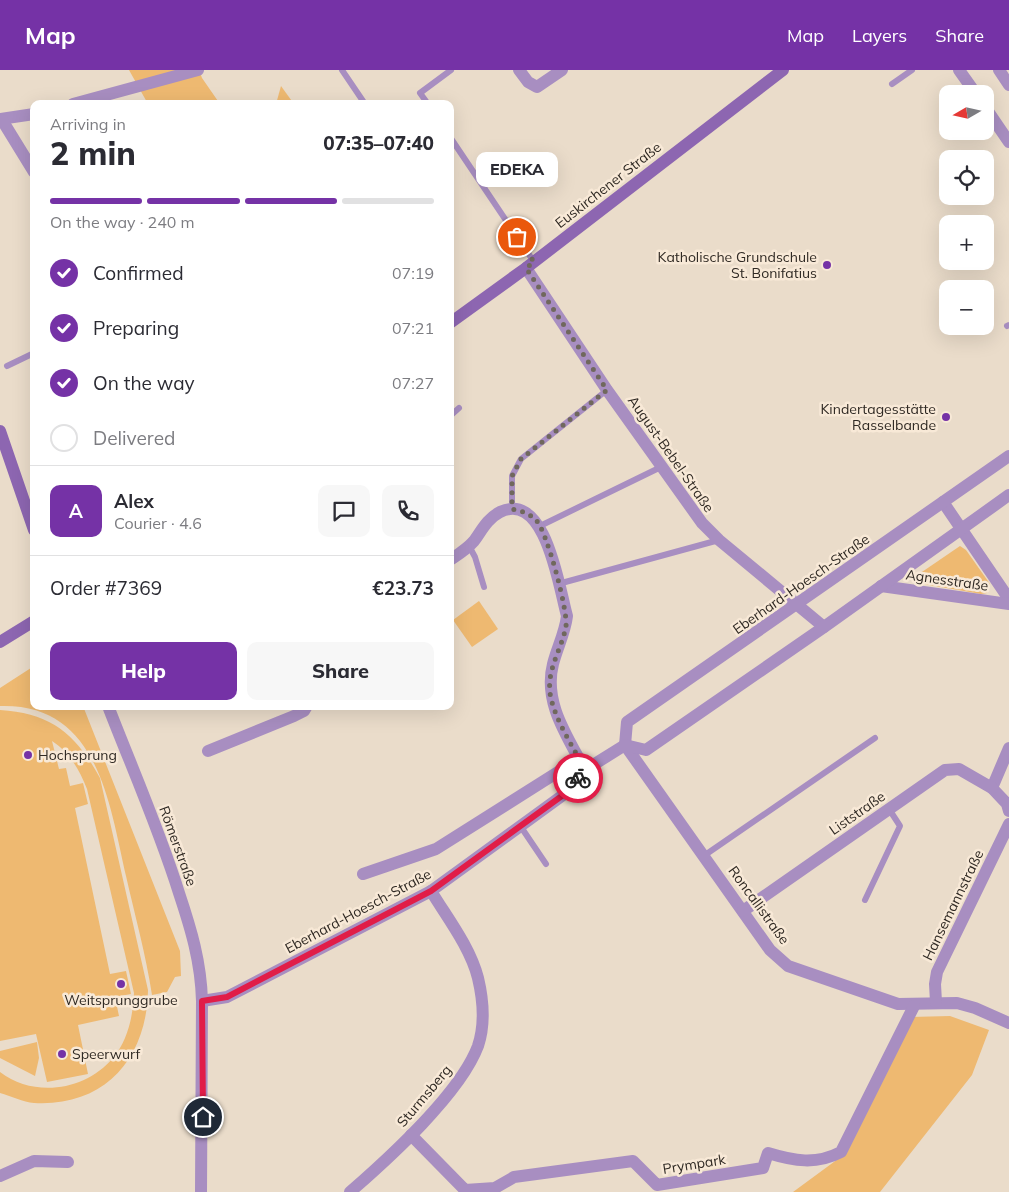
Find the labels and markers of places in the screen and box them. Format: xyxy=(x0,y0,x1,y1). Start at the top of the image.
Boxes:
callout: EDEKA xyxy=(476,152,558,187)
pin xyxy=(496,216,538,258)
place label: Katholische Grundschule St. Bonifatius xyxy=(658,248,817,282)
marker: Katholische Grundschule St. Bonifatius xyxy=(821,259,833,271)
place label: Kindertagesstätte Rasselbande xyxy=(820,400,936,434)
marker: Kindertagesstätte Rasselbande xyxy=(940,411,952,423)
place label: Hochsprung xyxy=(38,746,117,764)
marker: Hochsprung xyxy=(22,749,34,761)
marker: Weitsprunggrube xyxy=(115,978,127,990)
place label: Weitsprunggrube xyxy=(64,991,178,1009)
place label: Speerwurf xyxy=(72,1045,141,1063)
marker: Speerwurf xyxy=(56,1048,68,1060)
pin xyxy=(182,1096,224,1138)

